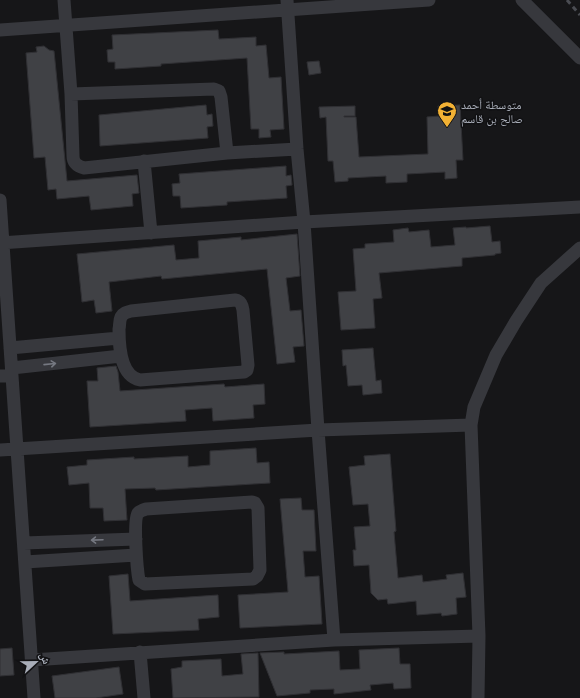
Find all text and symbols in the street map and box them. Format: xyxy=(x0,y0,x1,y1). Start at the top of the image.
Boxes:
place label: متوسطة أحمد صالح بن قاسم xyxy=(461,97,523,127)
school or university icon: متوسطة أحمد صالح بن قاسم xyxy=(436,100,458,128)
one-way arrow xyxy=(43,360,56,368)
one-way arrow xyxy=(91,537,104,544)
north arrow xyxy=(16,642,56,682)
text: ش xyxy=(36,650,54,667)

